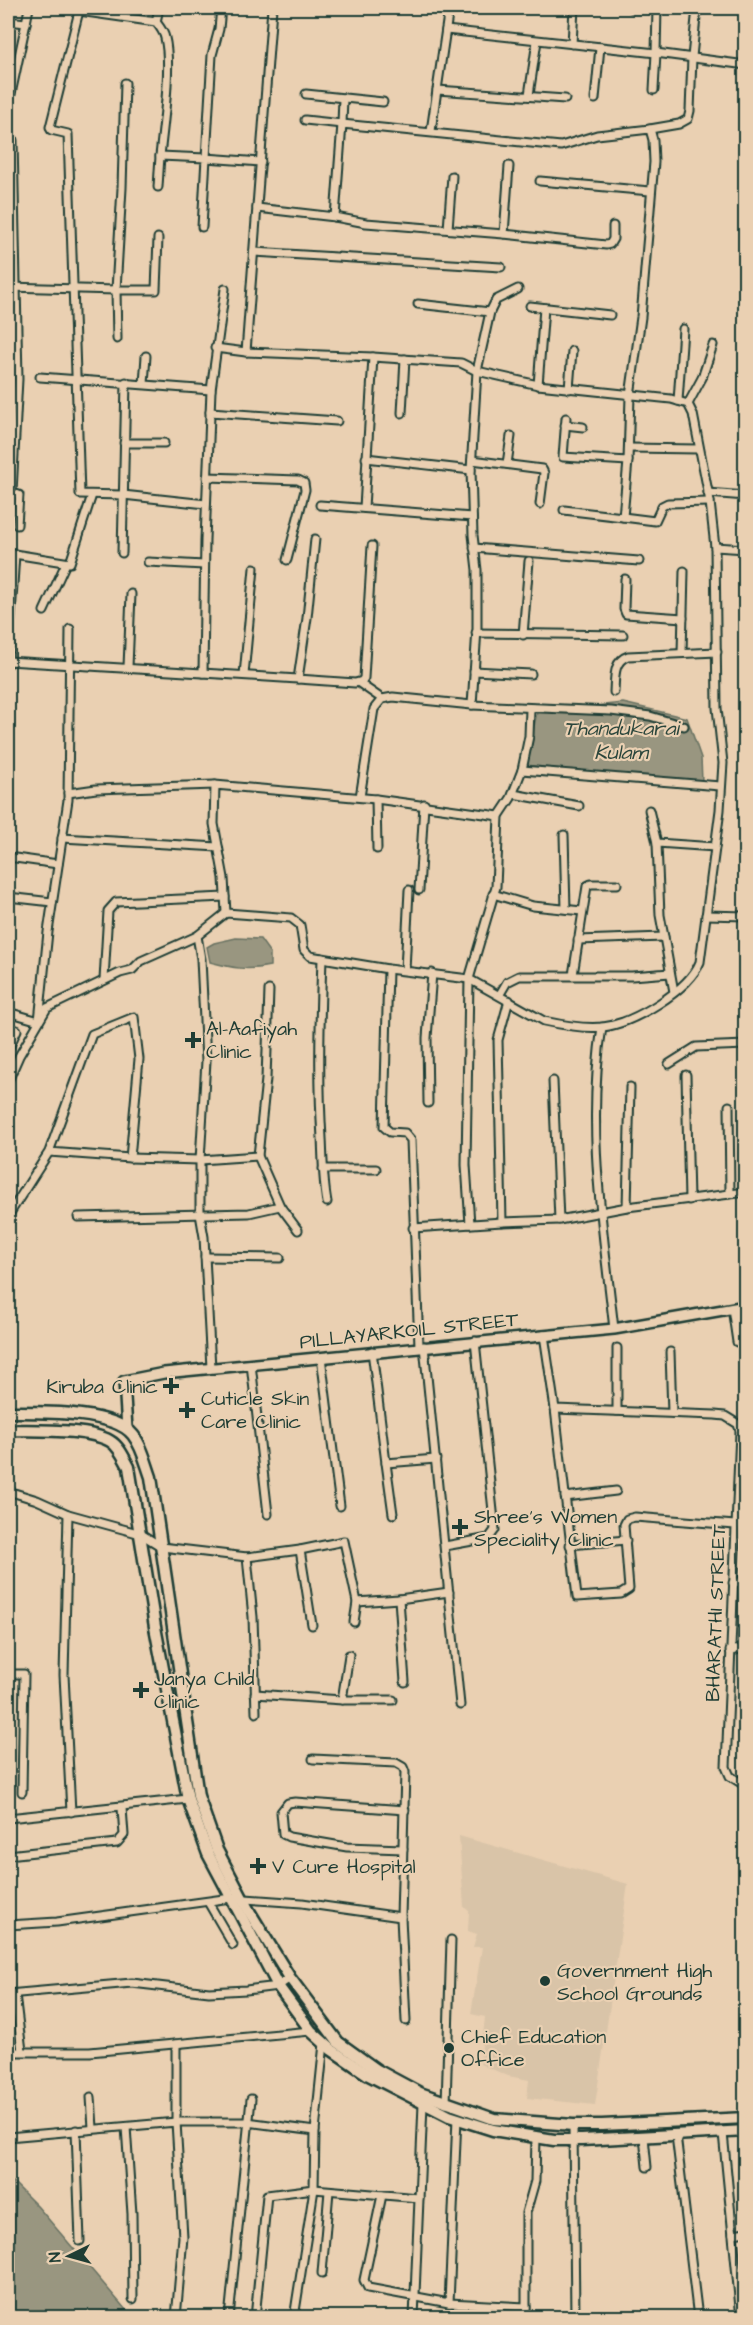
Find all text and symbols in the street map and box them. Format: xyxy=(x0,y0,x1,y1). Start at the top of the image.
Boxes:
water label: Thandukarai Kulam xyxy=(563,714,681,767)
place label: Al-Aafiyah Clinic xyxy=(206,1015,297,1066)
marker: Al-Aafiyah Clinic xyxy=(184,1031,202,1049)
street label: PILLAYARKOIL STREET xyxy=(298,1306,521,1356)
place label: Kiruba Clinic xyxy=(46,1373,158,1401)
marker: Kiruba Clinic xyxy=(162,1377,180,1395)
place label: Cuticle Skin Care Clinic xyxy=(201,1385,309,1436)
marker: Cuticle Skin Care Clinic xyxy=(178,1401,196,1419)
place label: Shree's Women Speciality Clinic xyxy=(474,1503,617,1555)
marker: Shree's Women Speciality Clinic xyxy=(451,1518,469,1536)
street label: BHARATHI STREET xyxy=(699,1523,733,1702)
place label: Janya Child Clinic xyxy=(154,1665,254,1716)
marker: Janya Child Clinic xyxy=(132,1681,150,1699)
place label: V Cure Hospital xyxy=(272,1853,416,1881)
marker: V Cure Hospital xyxy=(249,1857,267,1875)
place label: Government High School Grounds xyxy=(557,1957,712,2008)
marker: Government High School Grounds xyxy=(538,1974,552,1988)
place label: Chief Education Office xyxy=(461,2023,606,2074)
marker: Chief Education Office xyxy=(442,2041,456,2055)
north arrow xyxy=(39,2226,99,2286)
text: N xyxy=(44,2251,66,2263)

